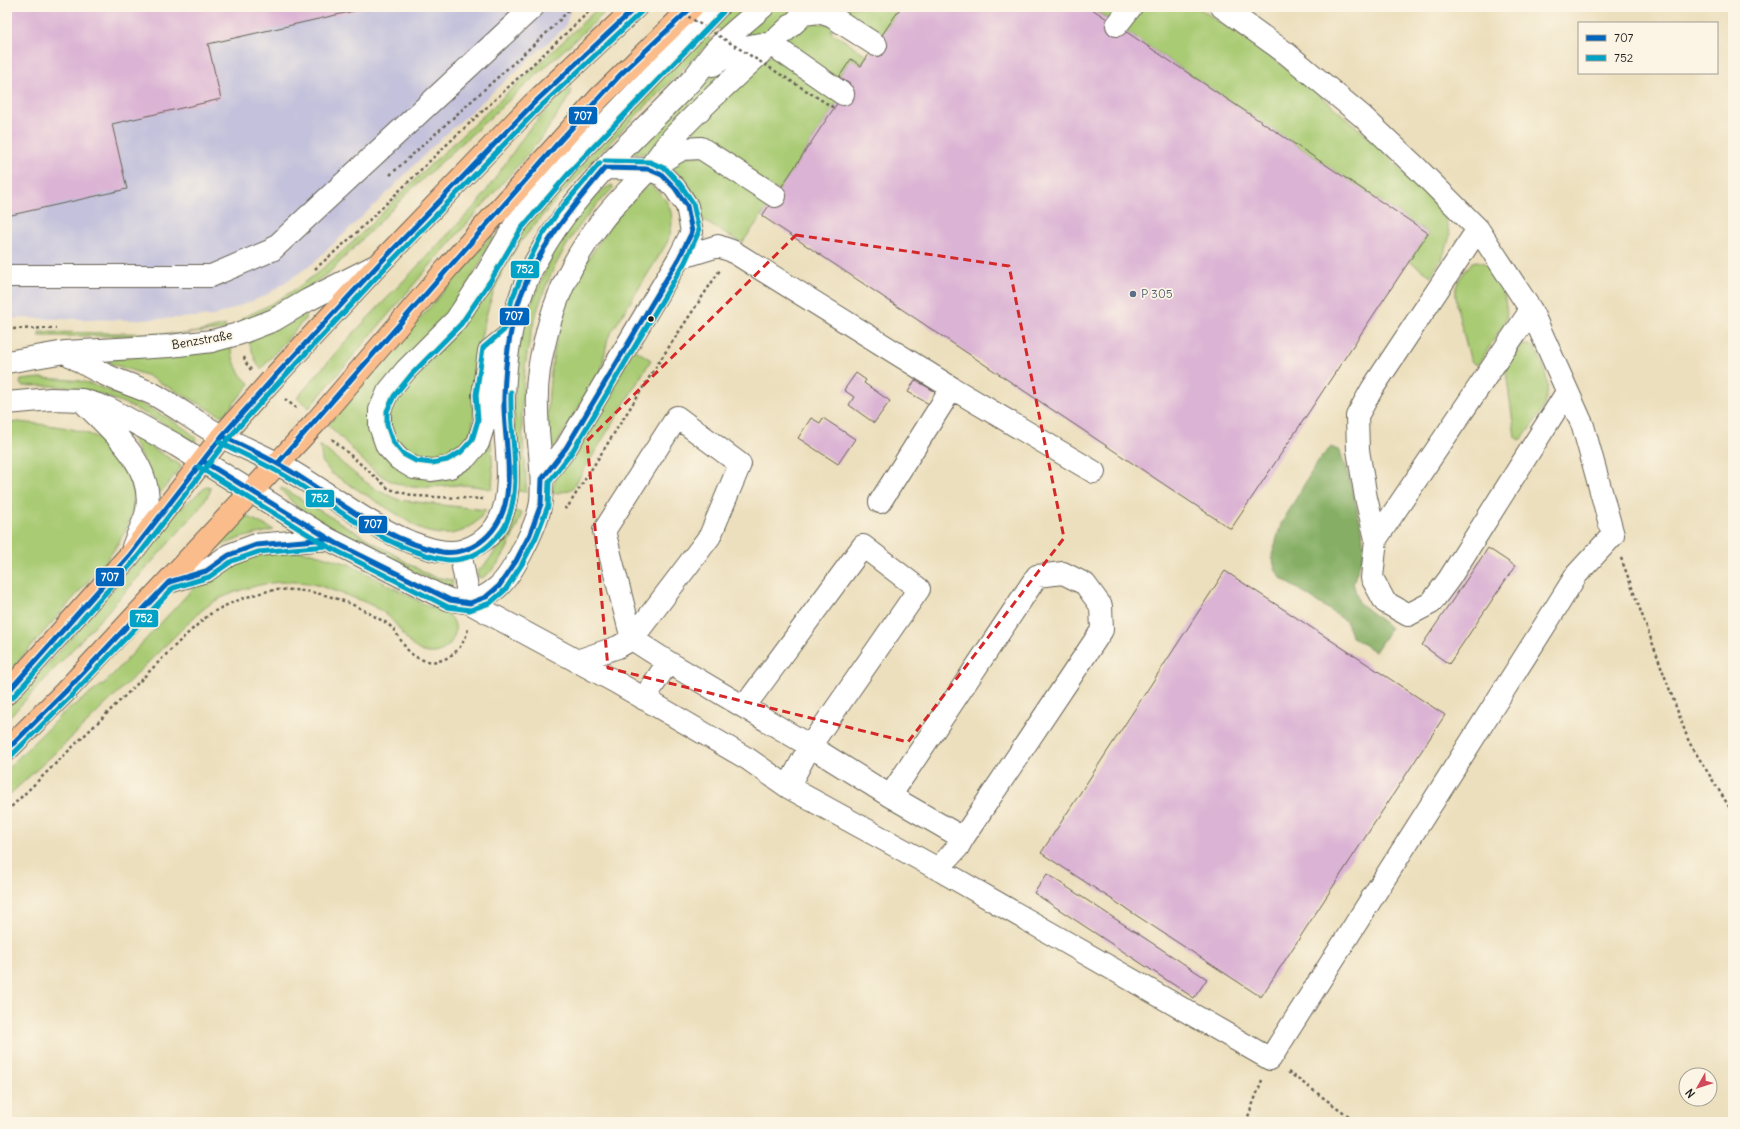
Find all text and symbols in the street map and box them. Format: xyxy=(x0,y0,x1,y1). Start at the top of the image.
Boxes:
legend xyxy=(1578,22,1718,74)
text: 707 xyxy=(1614,30,1634,45)
text: 752 xyxy=(1614,50,1634,65)
line badge: 707 xyxy=(568,106,598,125)
text: 707 xyxy=(574,109,593,123)
line badge: 752 xyxy=(510,260,540,279)
text: 752 xyxy=(516,262,534,276)
place label: P 305 xyxy=(1141,286,1173,301)
marker: P 305 xyxy=(1128,289,1138,299)
line badge: 707 xyxy=(499,307,530,326)
text: 707 xyxy=(505,309,524,323)
unlabelled marker xyxy=(646,314,656,324)
street label: Benzstraße xyxy=(171,327,233,352)
line badge: 752 xyxy=(305,489,335,508)
text: 752 xyxy=(311,491,329,505)
line badge: 707 xyxy=(358,515,388,534)
text: 707 xyxy=(364,517,383,531)
line badge: 707 xyxy=(95,567,125,587)
text: 707 xyxy=(101,570,120,584)
line badge: 752 xyxy=(129,609,159,628)
text: 752 xyxy=(135,611,153,625)
north arrow xyxy=(1678,1067,1718,1107)
text: N xyxy=(1682,1086,1698,1101)

